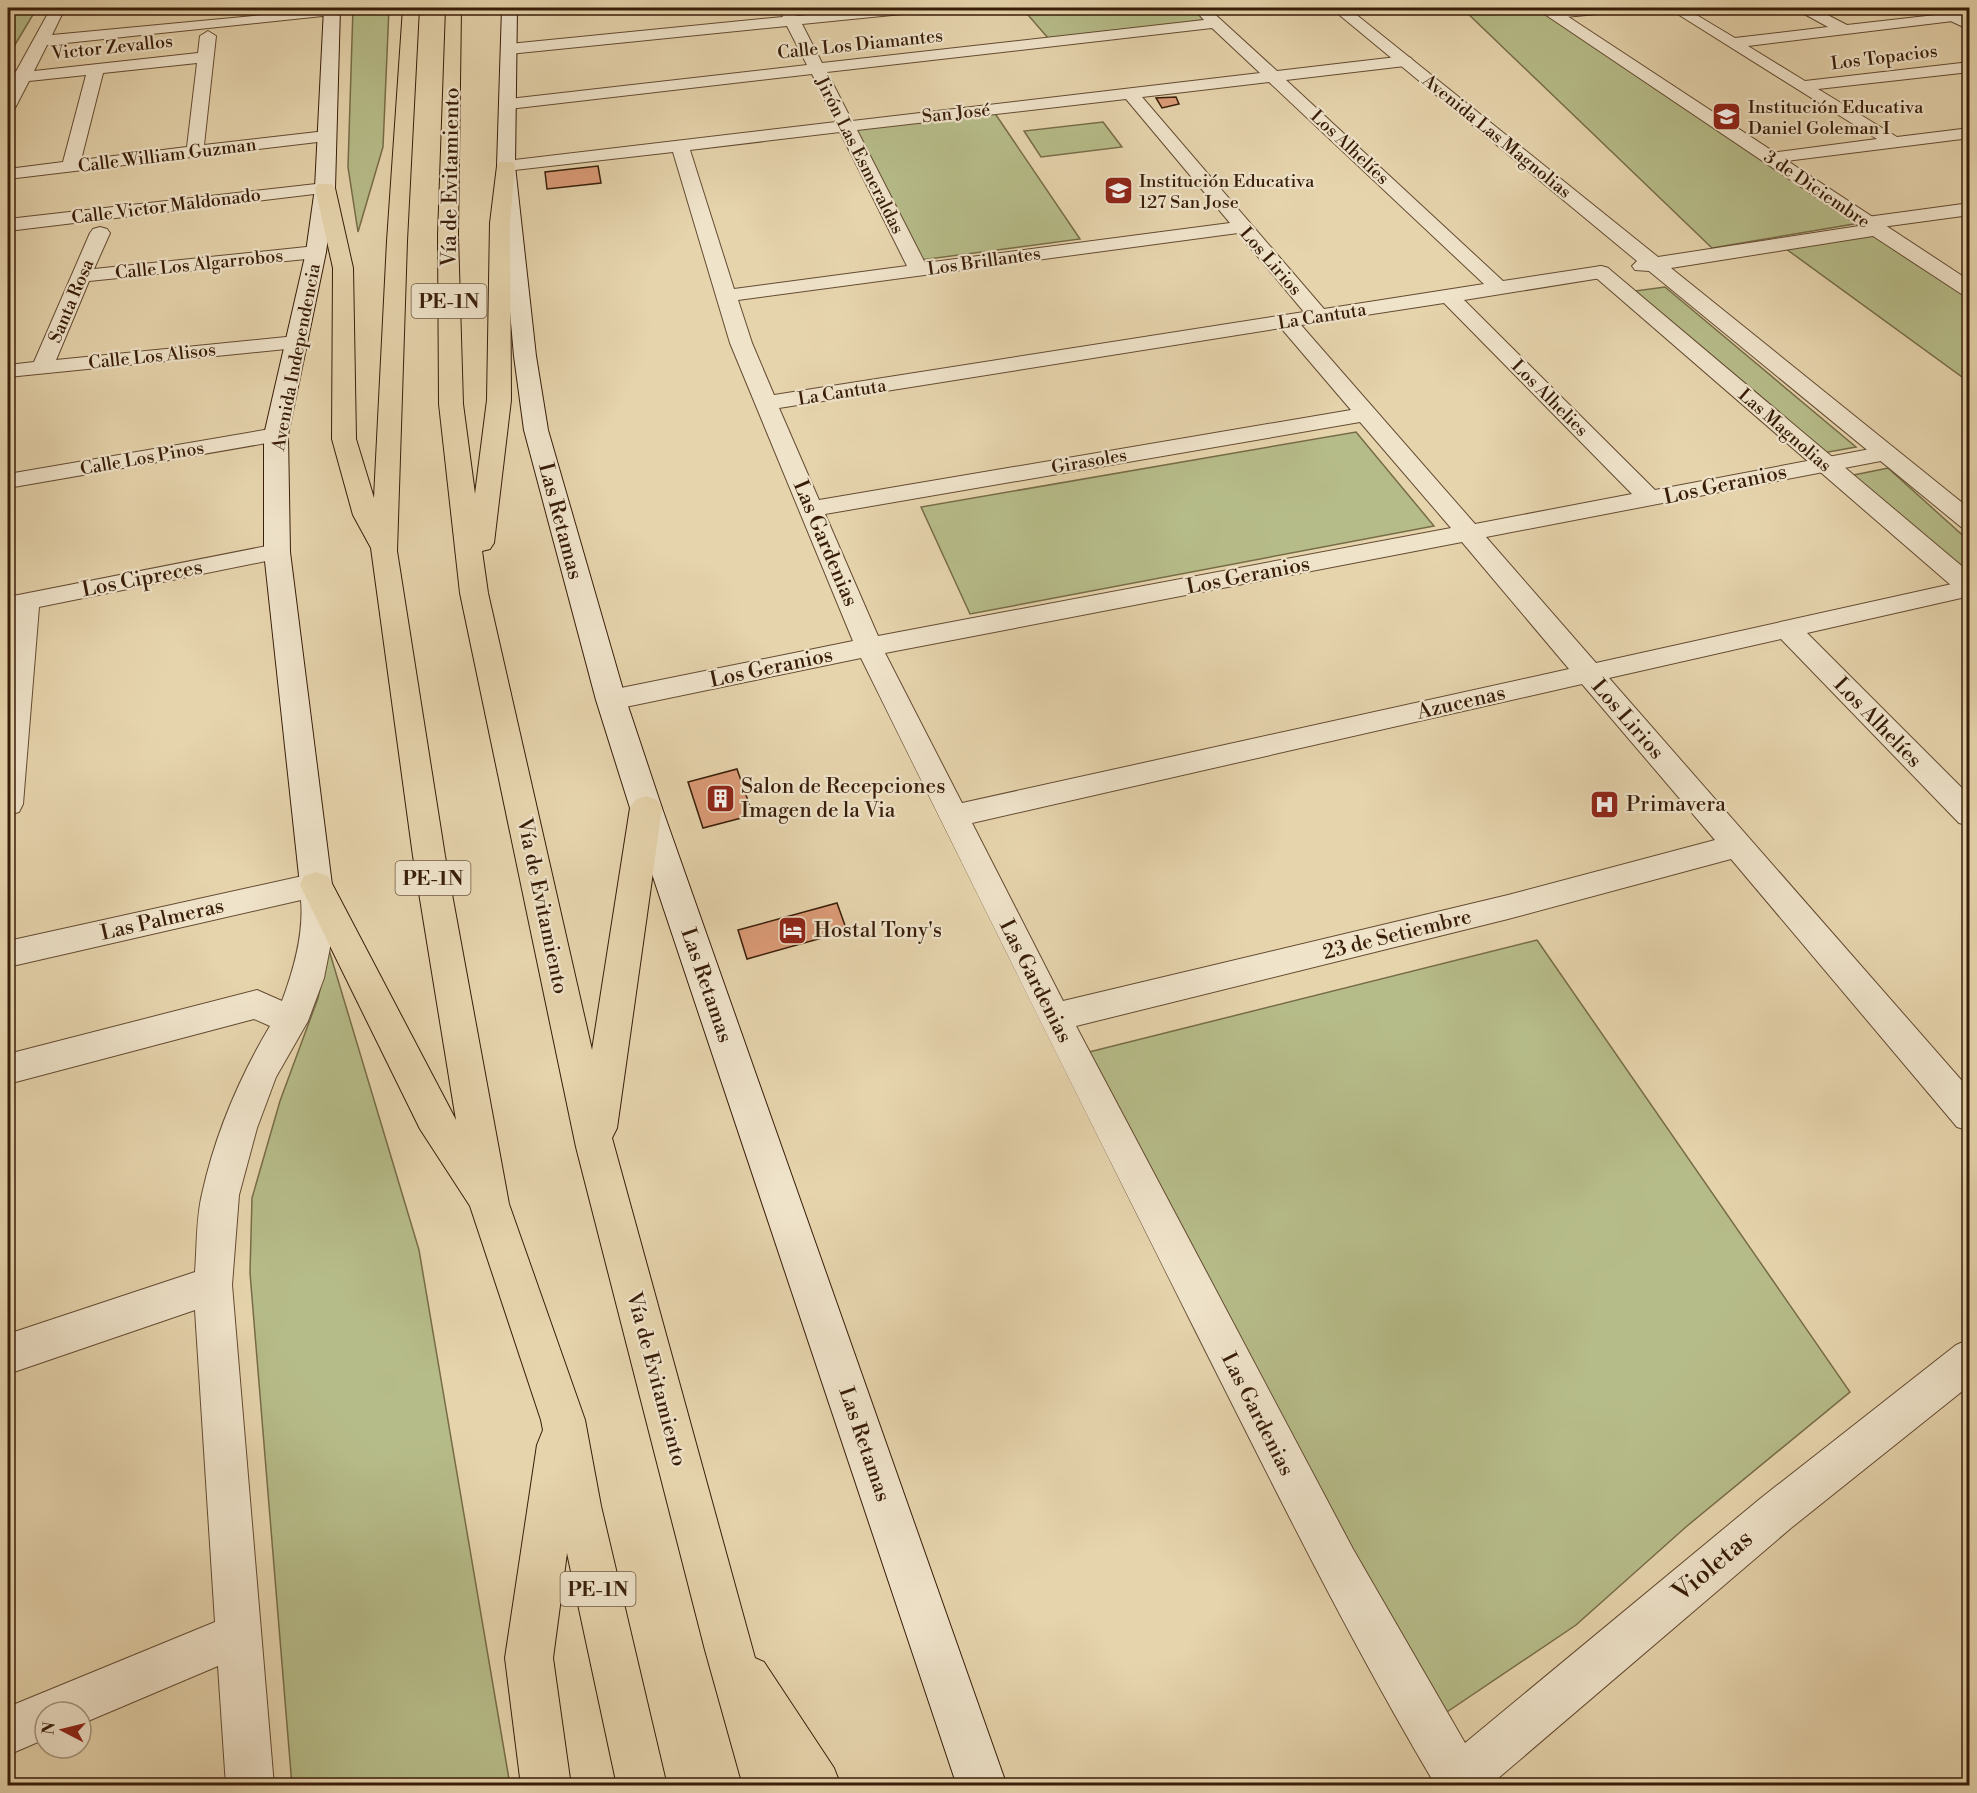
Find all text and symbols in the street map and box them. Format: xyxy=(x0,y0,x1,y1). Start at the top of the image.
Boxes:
street label: Calle Los Diamantes xyxy=(776,24,944,65)
street label: Victor Zevallos xyxy=(49,30,174,65)
street label: Los Topacios xyxy=(1829,40,1939,75)
street label: Avenida Las Magnolias xyxy=(1417,69,1576,204)
street label: Jirón Las Esmeraldas xyxy=(809,72,909,238)
street label: Vía de Evitamiento xyxy=(436,87,466,268)
place label: Institución Educativa Daniel Goleman I xyxy=(1748,96,1924,140)
street label: San José xyxy=(921,98,991,129)
school or university icon: Institución Educativa Daniel Goleman I xyxy=(1711,101,1743,133)
street label: Los Alhelíes xyxy=(1305,105,1394,190)
street label: Calle William Guzman xyxy=(77,133,258,178)
street label: 3 de Diciembre xyxy=(1759,145,1874,233)
place label: Institución Educativa 127 San Jose xyxy=(1139,170,1315,214)
school or university icon: Institución Educativa 127 San Jose xyxy=(1102,175,1134,207)
street label: Calle Victor Maldonado xyxy=(70,183,262,230)
street label: Los Lirios xyxy=(1235,222,1307,300)
street label: Los Brillantes xyxy=(926,242,1042,281)
street label: Calle Los Algarrobos xyxy=(114,244,284,285)
street label: Santa Rosa xyxy=(43,255,100,347)
street label: Avenida Independencia xyxy=(267,261,326,454)
road number: PE-1N xyxy=(412,284,486,318)
street label: La Cantuta xyxy=(1276,298,1369,335)
street label: Calle Los Alisos xyxy=(87,338,217,375)
street label: Los Alhelies xyxy=(1506,355,1593,442)
street label: La Cantuta xyxy=(796,374,889,411)
street label: Las Magnolias xyxy=(1733,384,1836,477)
street label: Calle Los Pinos xyxy=(78,436,206,481)
street label: Girasoles xyxy=(1050,444,1129,479)
street label: Los Geranios xyxy=(1661,459,1789,511)
street label: Las Retamas xyxy=(532,460,588,582)
street label: Las Gardenias xyxy=(787,476,863,611)
street label: Los Geranios xyxy=(1184,551,1312,601)
street label: Los Cipreces xyxy=(80,555,205,603)
street label: Los Geranios xyxy=(707,642,835,694)
street label: Los Alhelíes xyxy=(1828,672,1927,773)
street label: Los Lirios xyxy=(1585,674,1669,765)
street label: Azucenas xyxy=(1413,680,1508,726)
place label: Salon de Recepciones Imagen de la Via xyxy=(741,774,945,824)
building icon: Salon de Recepciones Imagen de la Via xyxy=(704,782,736,814)
hospital icon: Primavera xyxy=(1589,788,1621,820)
place label: Primavera xyxy=(1626,792,1726,818)
street label: Vía de Evitamiento xyxy=(510,815,573,997)
road number: PE-1N xyxy=(396,861,470,895)
street label: Las Palmeras xyxy=(98,893,227,947)
street label: 23 de Setiembre xyxy=(1320,904,1474,966)
hotel icon: Hostal Tony's xyxy=(777,914,809,946)
street label: Las Gardenias xyxy=(993,915,1077,1047)
place label: Hostal Tony's xyxy=(814,918,942,944)
street label: Las Retamas xyxy=(674,925,738,1046)
street label: Vía de Evitamiento xyxy=(620,1288,692,1469)
street label: Las Gardenias xyxy=(1215,1348,1299,1480)
street label: Las Retamas xyxy=(832,1384,896,1505)
street label: Violetas xyxy=(1665,1523,1759,1609)
road number: PE-1N xyxy=(560,1572,636,1606)
north arrow xyxy=(33,1700,93,1760)
text: N xyxy=(38,1720,60,1736)

